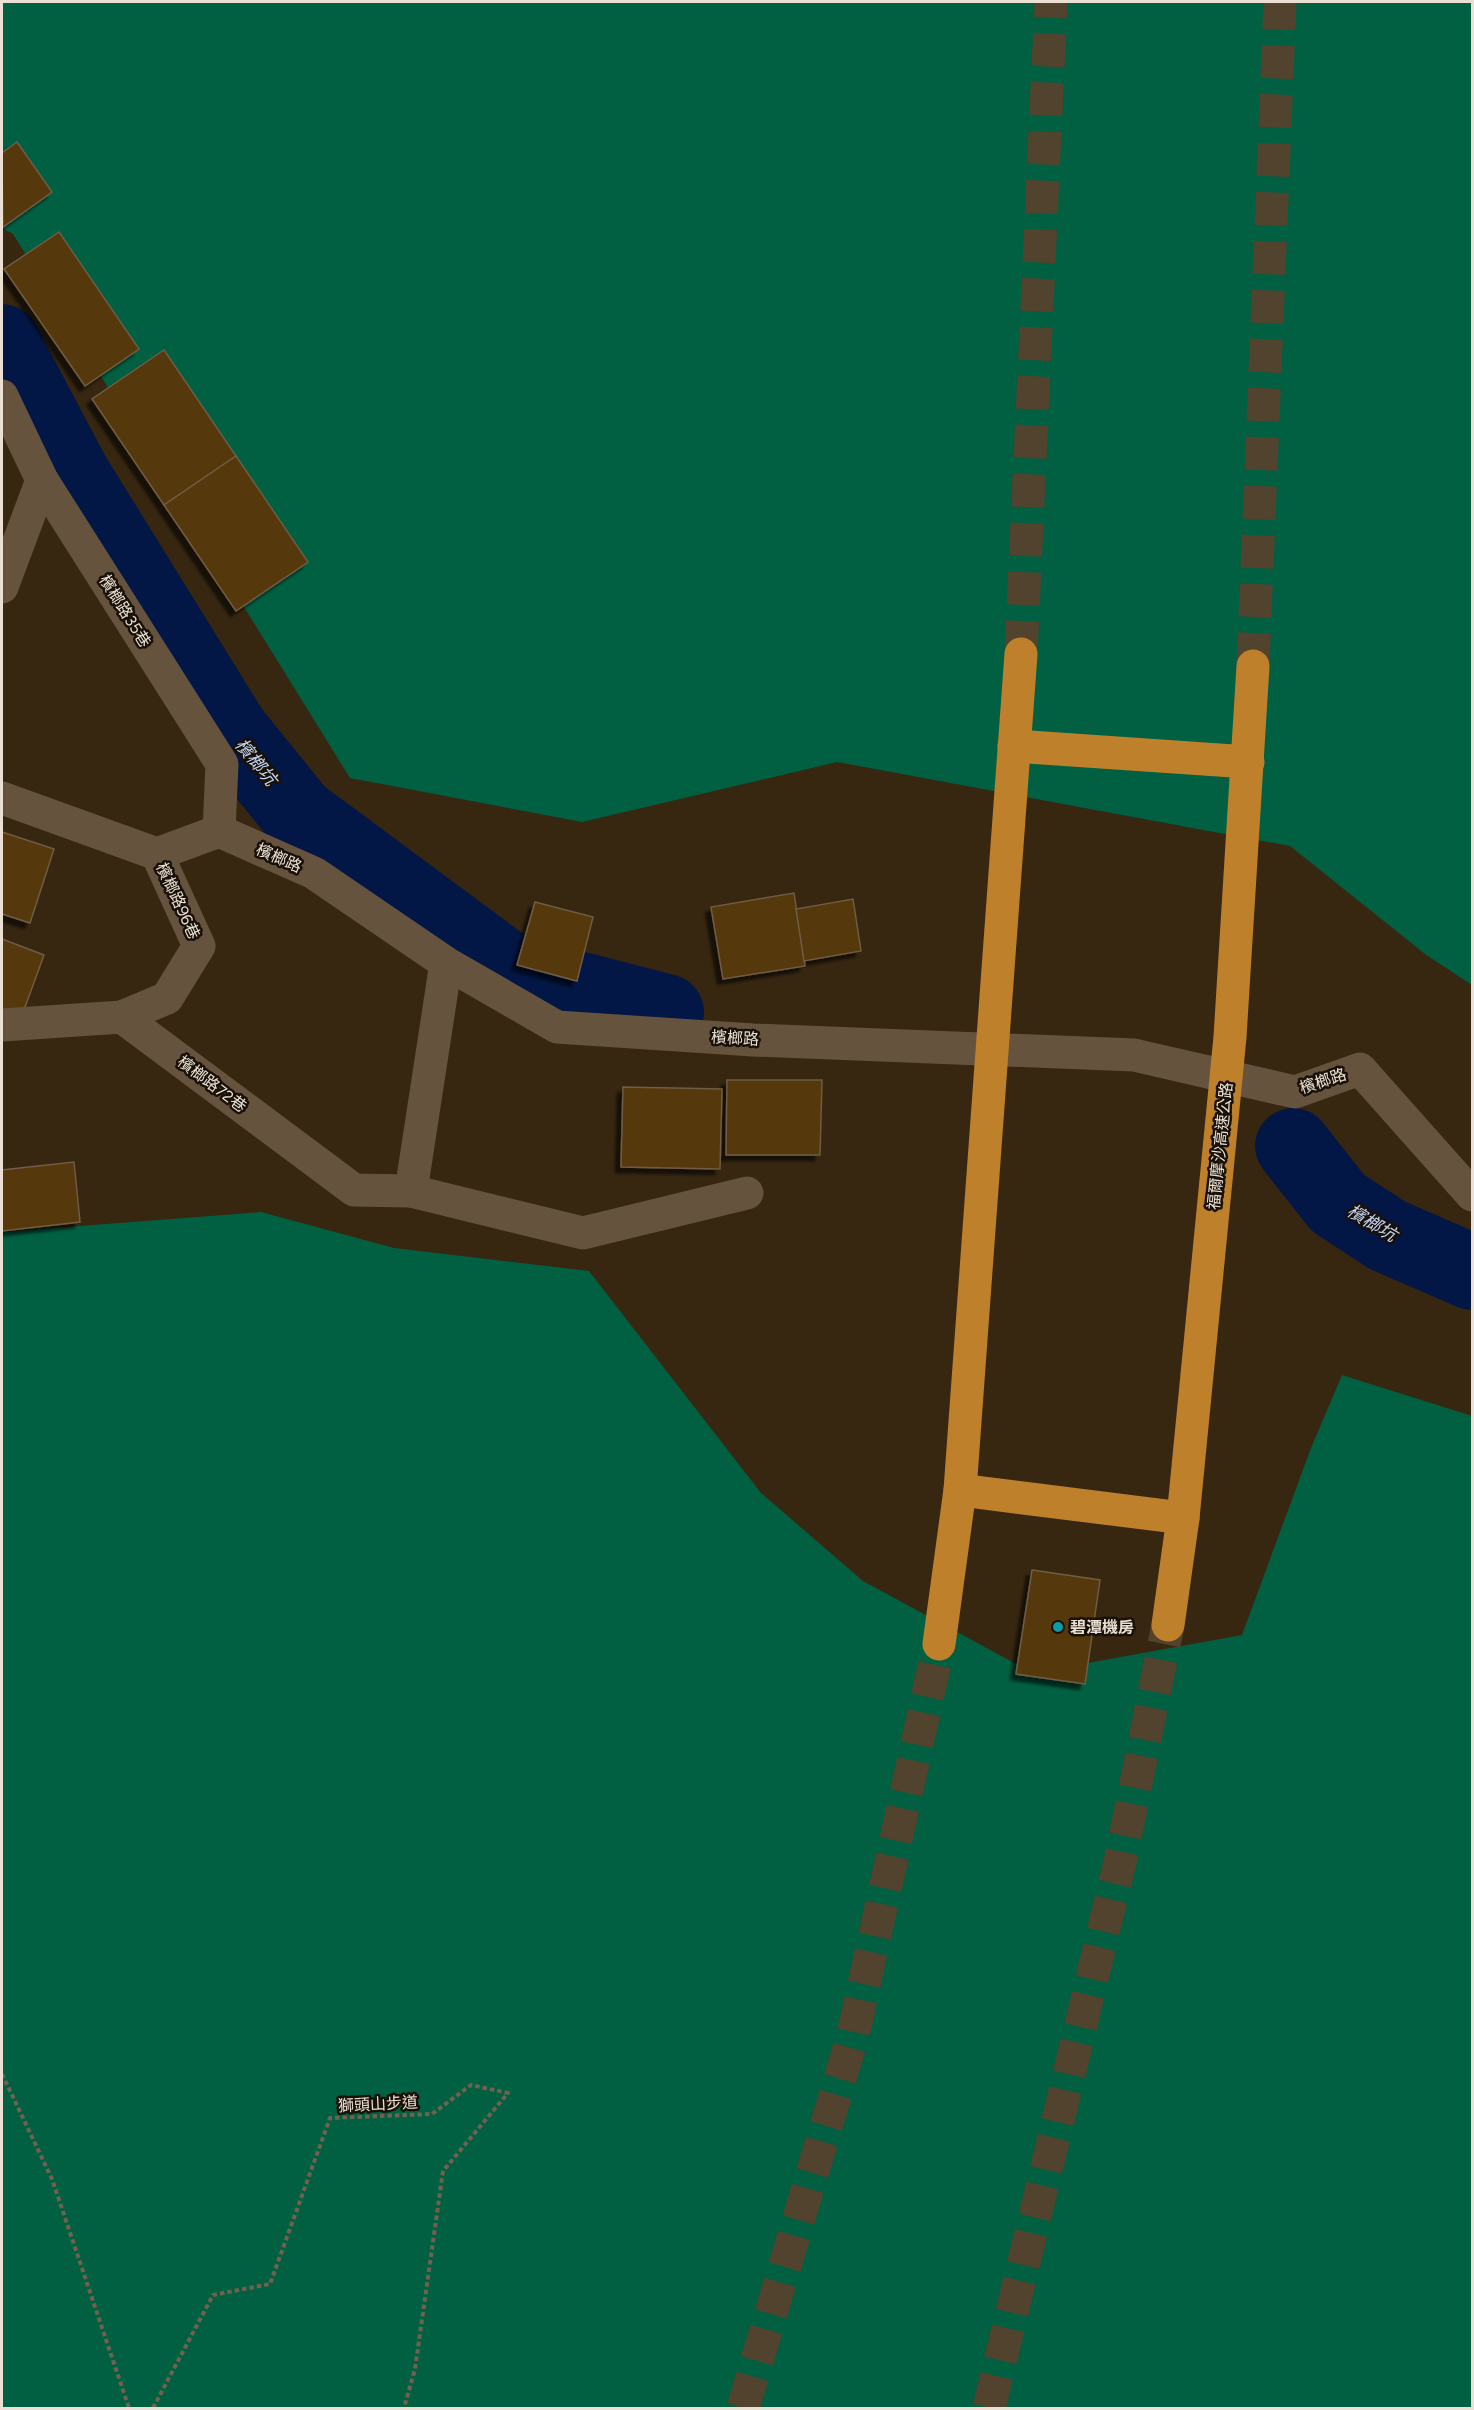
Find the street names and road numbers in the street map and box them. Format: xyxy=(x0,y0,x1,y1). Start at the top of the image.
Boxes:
street label: 檳榔路35巷 xyxy=(95,571,155,651)
street label: 檳榔路 xyxy=(253,840,305,876)
street label: 檳榔路96巷 xyxy=(152,860,204,942)
street label: 檳榔路 xyxy=(711,1027,759,1049)
street label: 檳榔路72巷 xyxy=(174,1052,250,1116)
street label: 檳榔路 xyxy=(1297,1065,1349,1097)
street label: 福爾摩沙高速公路 xyxy=(1204,1081,1236,1211)
street label: 獅頭山步道 xyxy=(338,2092,418,2116)

